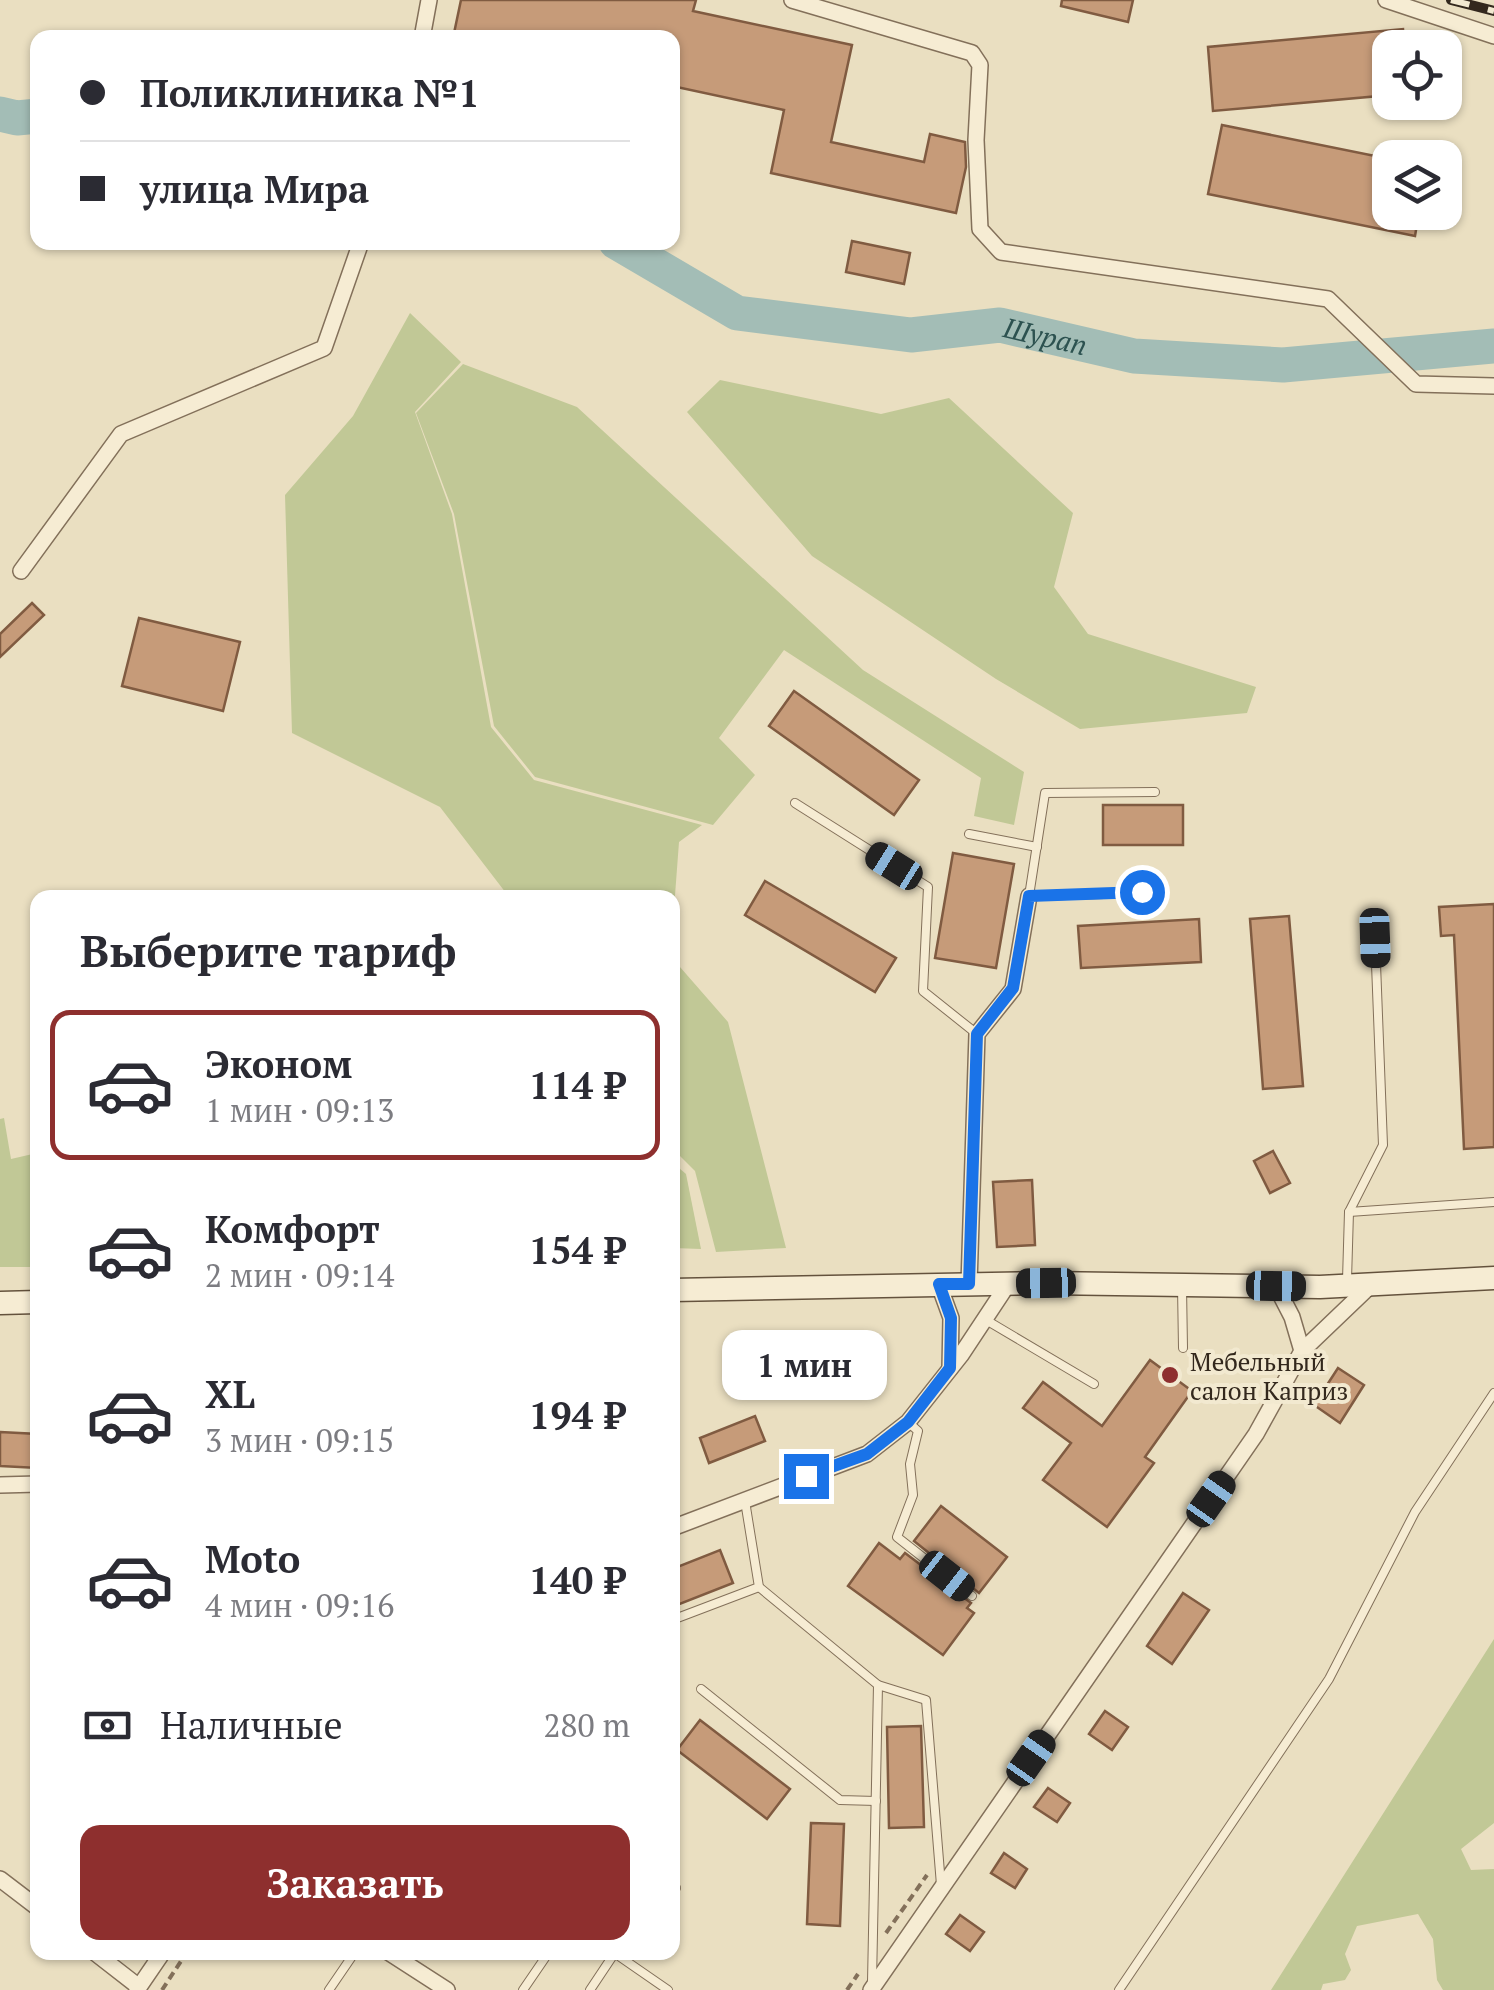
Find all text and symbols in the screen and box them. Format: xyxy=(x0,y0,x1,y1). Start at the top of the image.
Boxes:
map controls xyxy=(1372,30,1462,230)
button: locate xyxy=(1372,30,1462,120)
text: Поликлиника №1 xyxy=(140,68,480,118)
button: layers xyxy=(1372,140,1462,230)
text: улица Мира xyxy=(140,164,369,214)
water label: Шурап xyxy=(999,308,1091,363)
car xyxy=(861,837,927,895)
route start xyxy=(1120,870,1165,915)
car xyxy=(1359,907,1391,969)
text: Выберите тариф xyxy=(80,920,456,980)
text: Эконом xyxy=(205,1039,352,1089)
icon: car xyxy=(85,1040,175,1130)
text: 114 ₽ xyxy=(529,1060,625,1110)
text: 1 мин · 09:13 xyxy=(205,1089,394,1131)
text: Комфорт xyxy=(205,1204,380,1254)
icon: car xyxy=(85,1205,175,1295)
text: 154 ₽ xyxy=(529,1225,625,1275)
text: 2 мин · 09:14 xyxy=(205,1254,394,1296)
car xyxy=(1016,1267,1076,1299)
car xyxy=(1246,1270,1306,1302)
callout: 1 мин xyxy=(724,1331,888,1401)
text: 1 мин xyxy=(757,1344,852,1386)
place label: Мебельный салон Каприз xyxy=(1190,1345,1348,1407)
marker: Мебельный салон Каприз xyxy=(1159,1364,1181,1386)
text: XL xyxy=(205,1369,255,1419)
icon: car xyxy=(85,1370,175,1460)
text: 194 ₽ xyxy=(529,1390,625,1440)
text: 3 мин · 09:15 xyxy=(205,1419,394,1461)
route end xyxy=(784,1454,829,1499)
car xyxy=(1182,1466,1240,1532)
text: Moto xyxy=(205,1534,300,1584)
icon: car xyxy=(85,1535,175,1625)
car xyxy=(914,1546,980,1606)
text: 140 ₽ xyxy=(529,1555,625,1605)
text: 4 мин · 09:16 xyxy=(205,1584,394,1626)
icon: cash xyxy=(80,1698,135,1753)
text: Наличные xyxy=(160,1700,343,1750)
text: 280 m xyxy=(543,1704,630,1746)
car xyxy=(1002,1725,1060,1791)
button: Заказать xyxy=(80,1825,630,1940)

